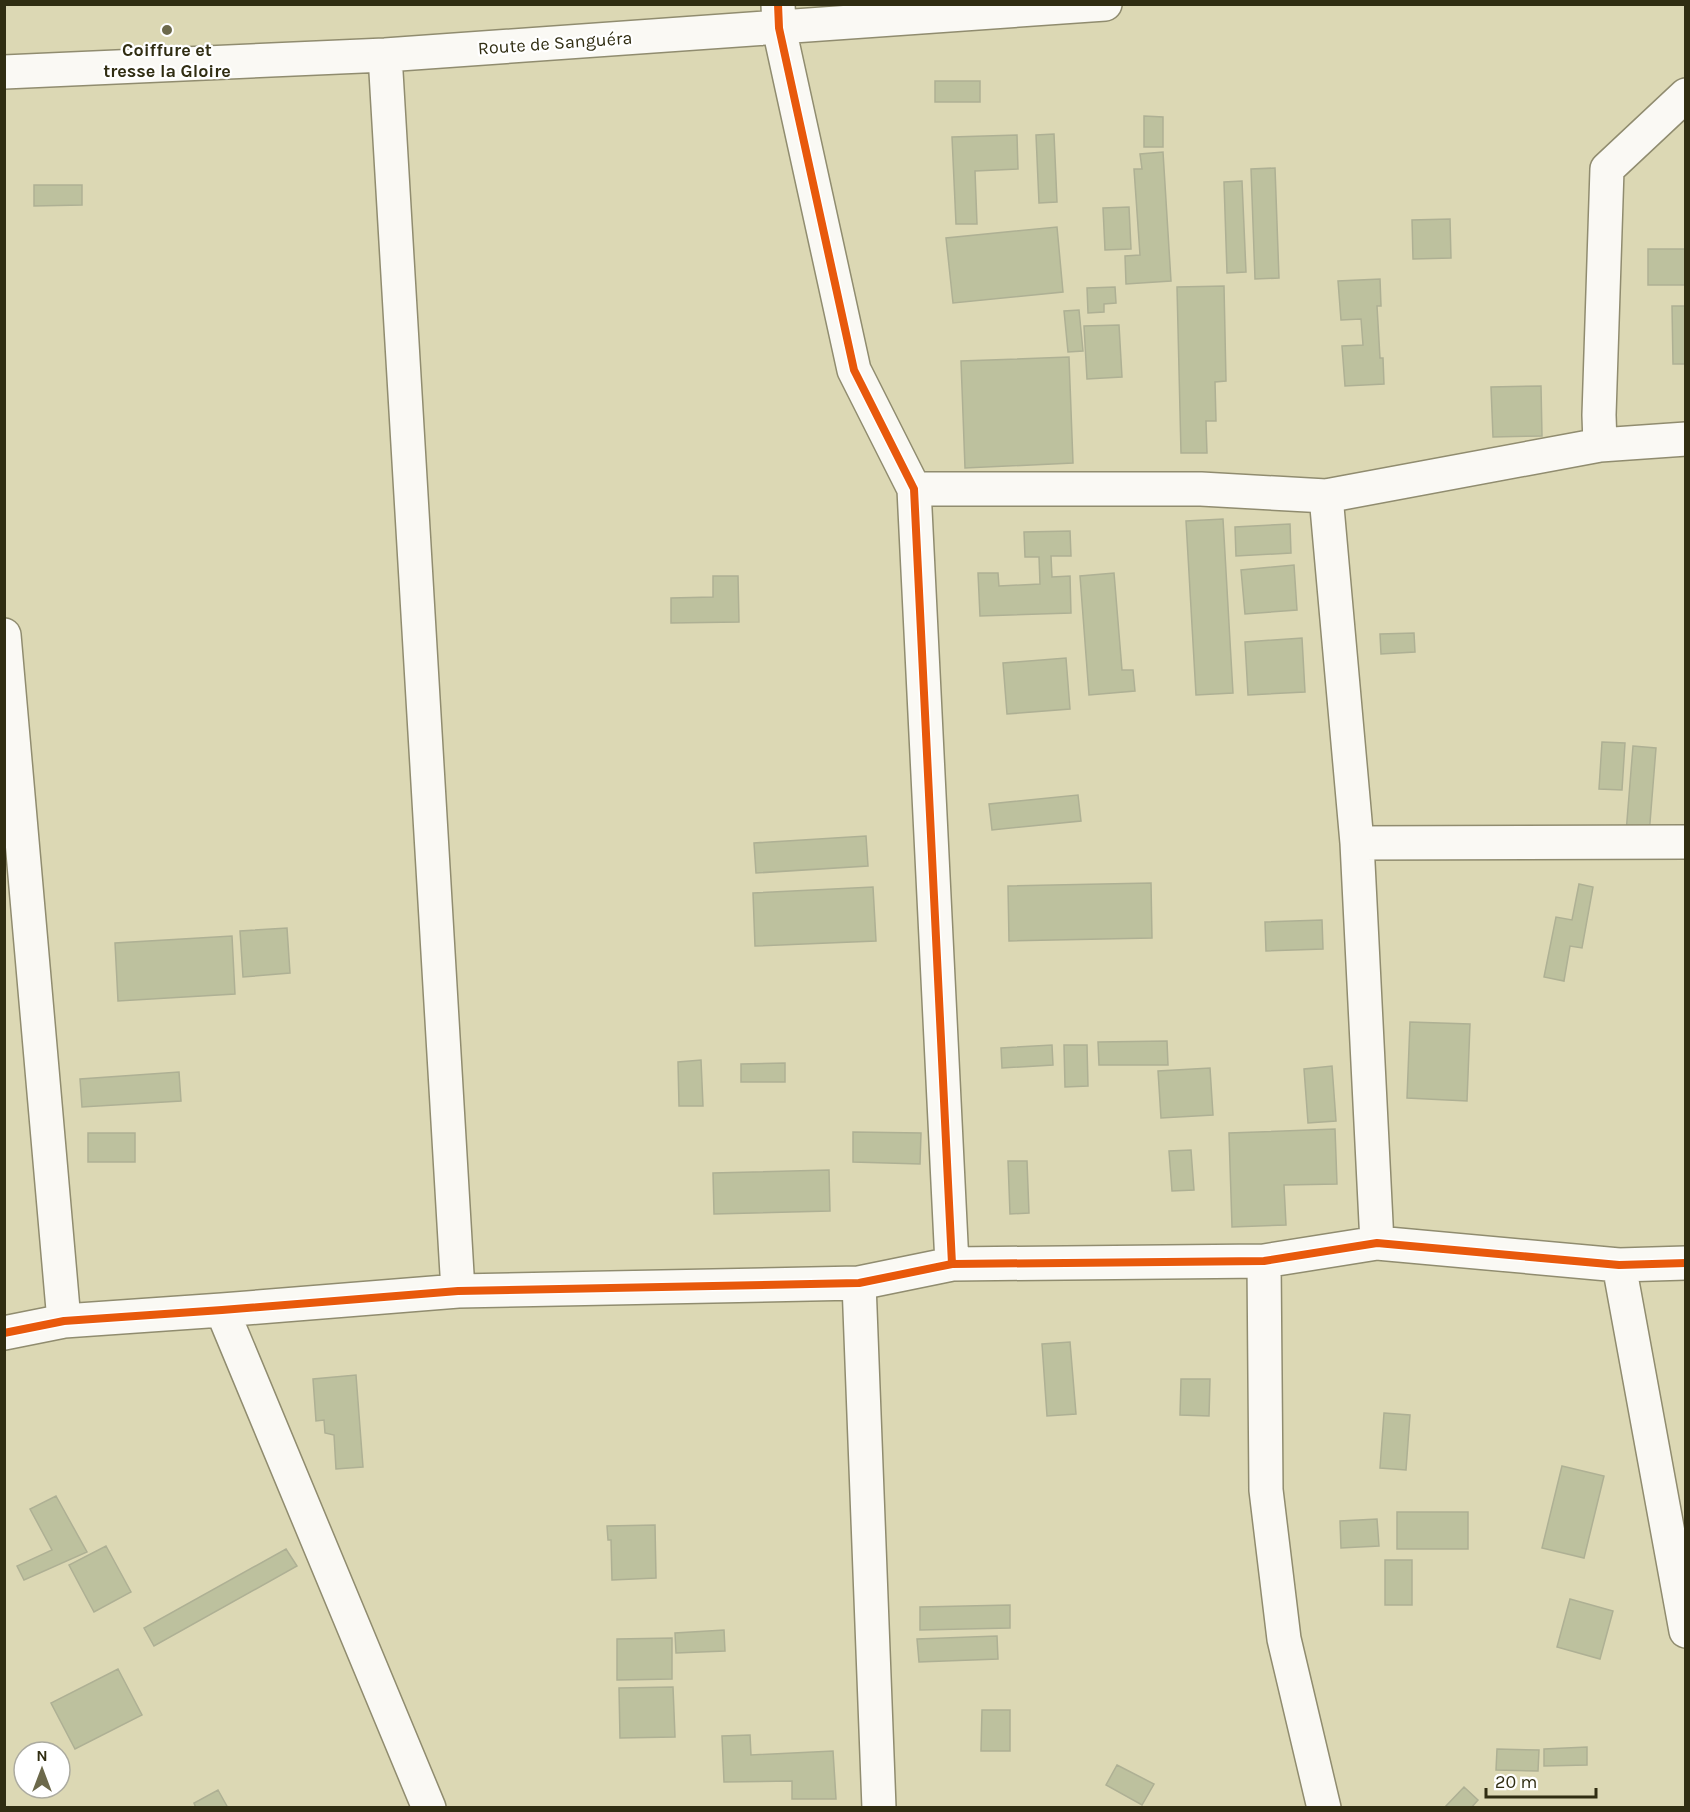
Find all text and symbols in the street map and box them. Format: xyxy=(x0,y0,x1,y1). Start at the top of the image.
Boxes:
marker: Coiffure et tresse la Gloire xyxy=(160,23,174,37)
street label: Route de Sanguéra xyxy=(477,27,633,59)
place label: Coiffure et tresse la Gloire xyxy=(103,39,231,82)
north arrow xyxy=(12,1740,72,1800)
text: N xyxy=(36,1746,48,1765)
scale bar xyxy=(1486,1761,1596,1799)
text: 20 m xyxy=(1495,1771,1537,1793)

